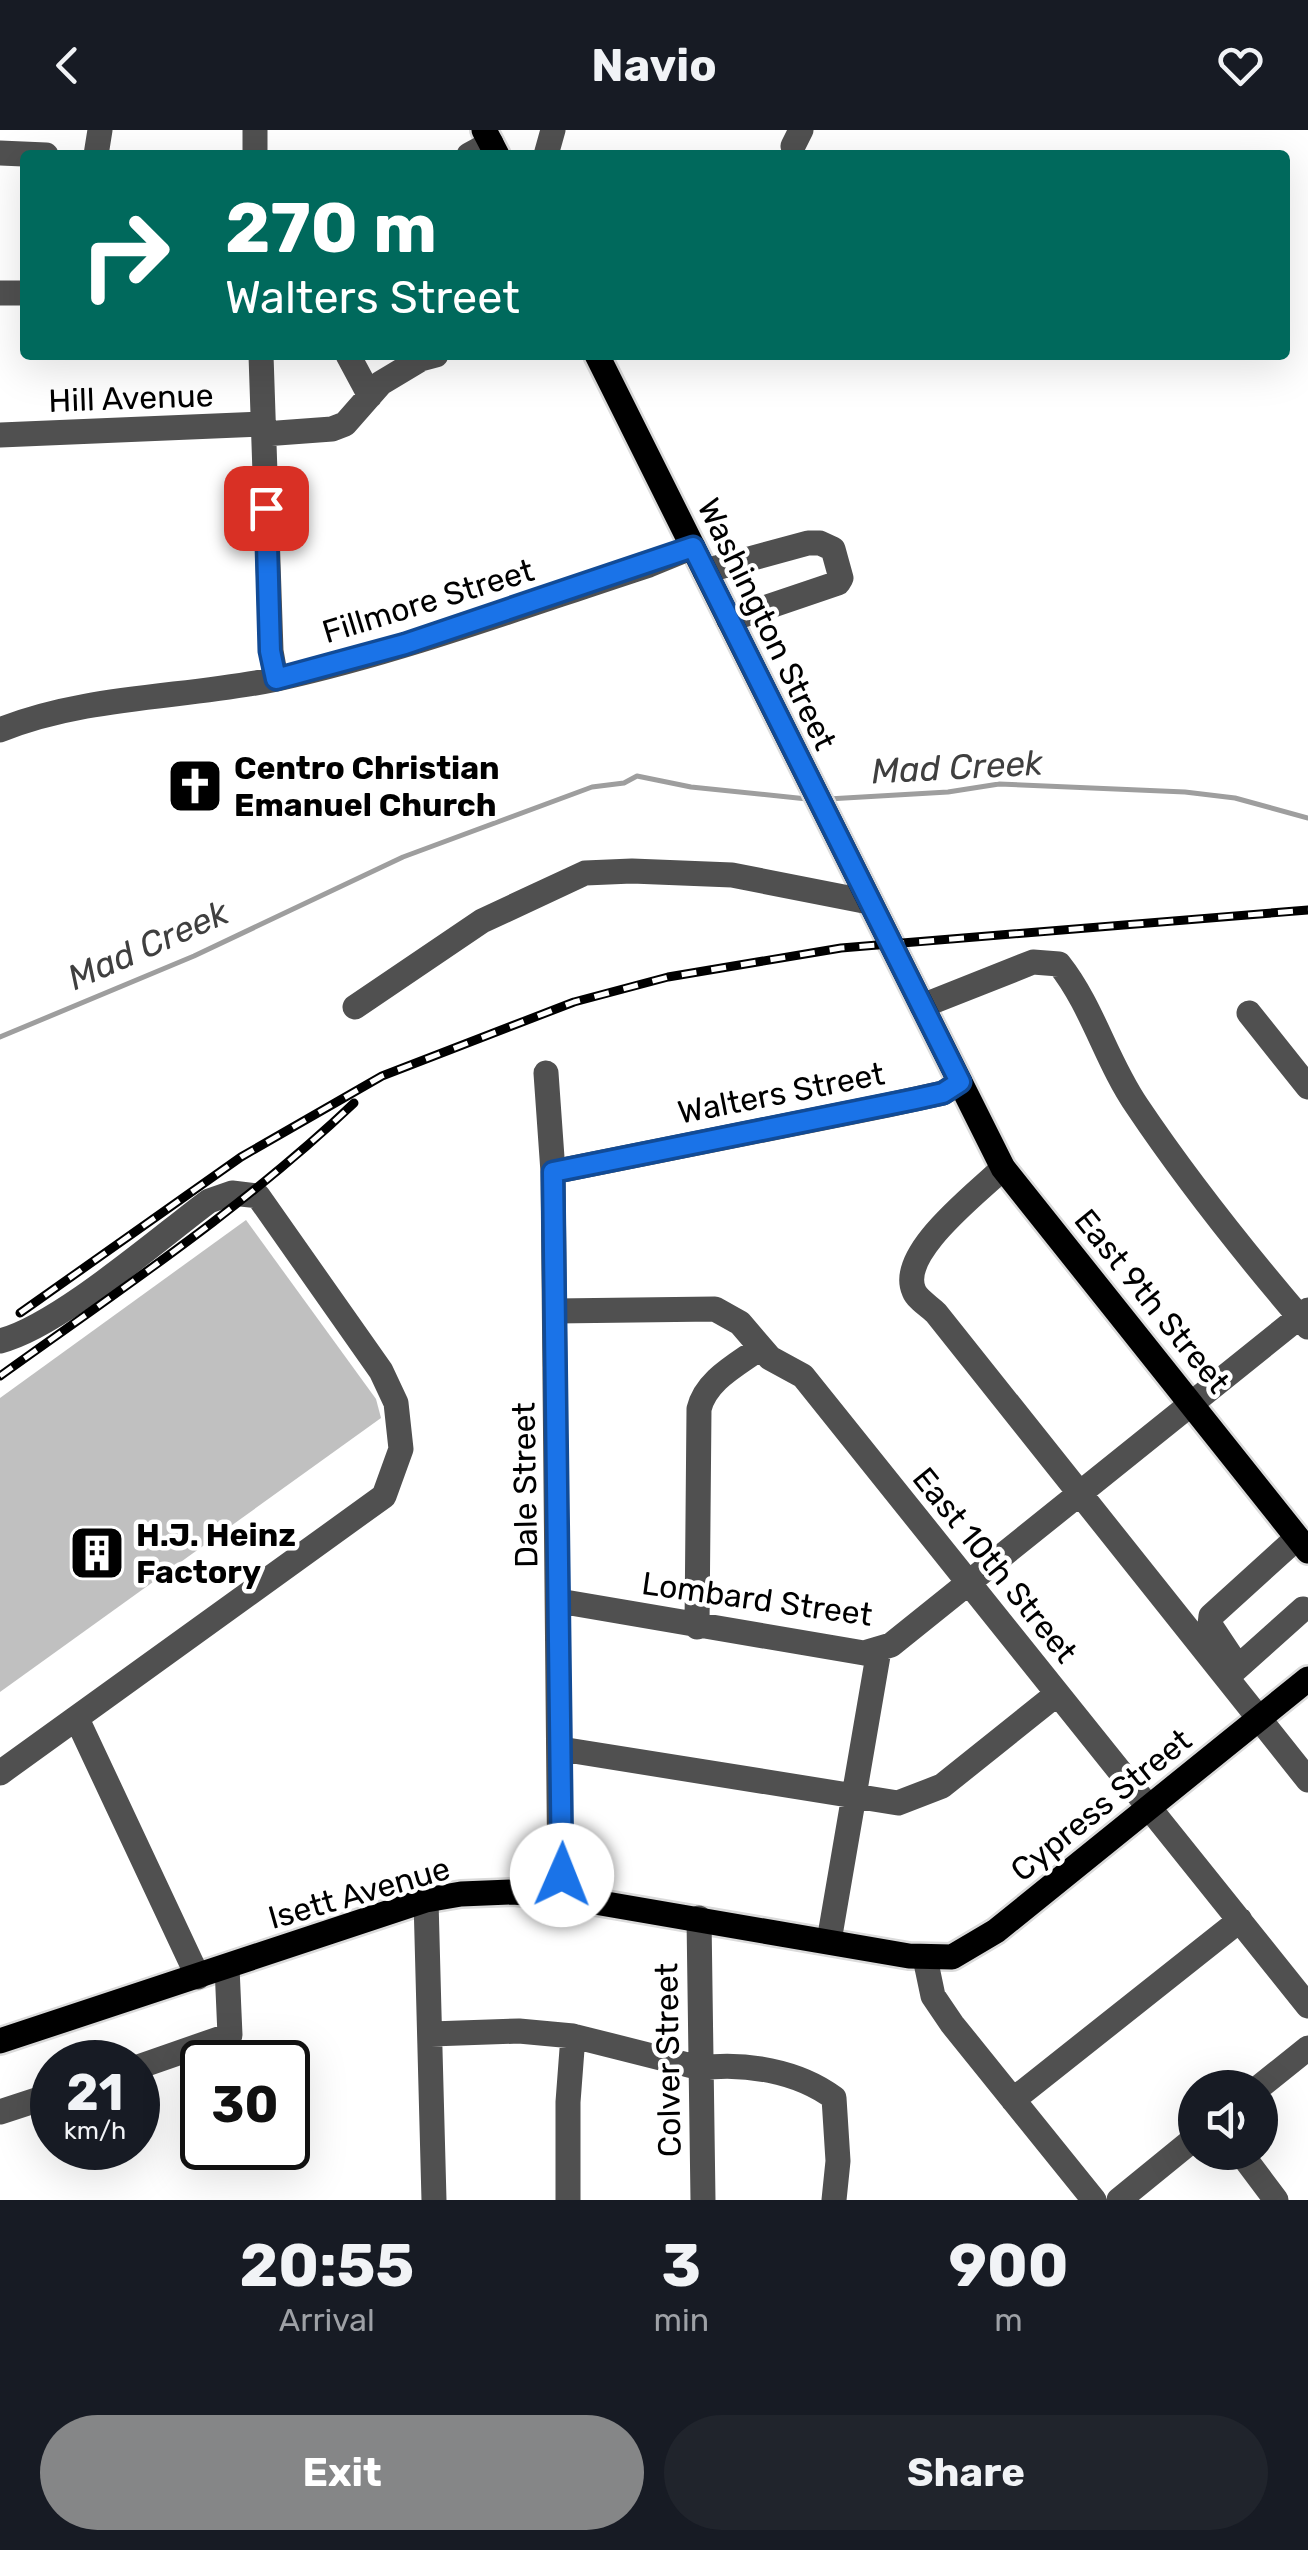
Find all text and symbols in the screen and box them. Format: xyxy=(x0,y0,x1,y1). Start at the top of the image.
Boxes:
icon: back xyxy=(40,38,95,93)
icon: heart xyxy=(1213,38,1268,93)
text: Navio xyxy=(591,39,717,92)
text: 270 m xyxy=(225,187,437,270)
icon: right xyxy=(60,190,190,320)
text: Walters Street xyxy=(225,271,520,324)
street label: Hill Avenue xyxy=(48,376,214,420)
pin xyxy=(224,466,309,551)
icon: arrive xyxy=(239,481,294,536)
street label: Washington Street xyxy=(690,492,844,756)
street label: Fillmore Street xyxy=(318,551,538,651)
water label: Mad Creek xyxy=(870,741,1045,792)
place label: Centro Christian Emanuel Church xyxy=(234,749,500,824)
church icon: Centro Christian Emanuel Church xyxy=(165,756,225,816)
water label: Mad Creek xyxy=(61,891,236,999)
street label: Walters Street xyxy=(674,1054,888,1132)
street label: East 9th Street xyxy=(1066,1202,1238,1400)
street label: Dale Street xyxy=(505,1402,545,1568)
street label: East 10th Street xyxy=(905,1460,1085,1670)
place label: H.J. Heinz Factory xyxy=(136,1516,296,1591)
building icon: H.J. Heinz Factory xyxy=(67,1523,127,1583)
street label: Lombard Street xyxy=(639,1564,875,1634)
street label: Cypress Street xyxy=(1003,1721,1199,1889)
position arrow xyxy=(510,1823,614,1927)
street label: Isett Avenue xyxy=(264,1849,454,1937)
street label: Colver Street xyxy=(647,1963,689,2157)
speed limit sign: 30 xyxy=(180,2040,310,2170)
text: 21 xyxy=(66,2063,124,2123)
map controls xyxy=(1178,2070,1278,2170)
button: sound xyxy=(1178,2070,1278,2170)
text: km/h xyxy=(64,2116,126,2145)
text: 20:55 xyxy=(239,2230,414,2301)
text: 3 xyxy=(662,2230,701,2301)
text: 900 xyxy=(949,2230,1069,2301)
text: Arrival xyxy=(279,2301,375,2339)
text: min xyxy=(654,2301,709,2339)
text: m xyxy=(994,2301,1023,2339)
button: Exit xyxy=(40,2415,644,2530)
button: Share xyxy=(664,2415,1268,2530)

